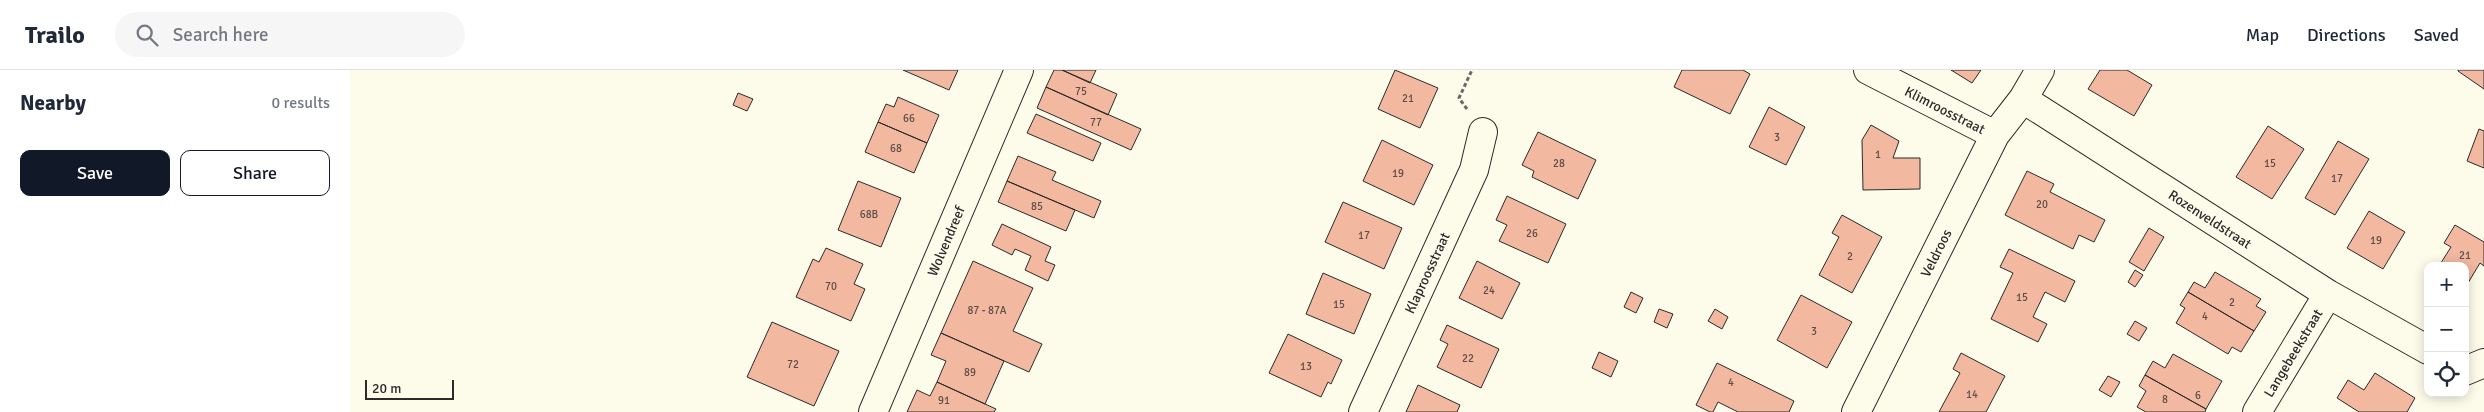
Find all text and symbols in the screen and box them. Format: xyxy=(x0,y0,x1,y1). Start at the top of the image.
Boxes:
search box xyxy=(115,12,465,57)
text: Trailo xyxy=(25,20,85,50)
icon: search xyxy=(133,21,161,49)
text: Search here xyxy=(173,23,269,47)
text: Map xyxy=(2246,24,2279,46)
text: Directions xyxy=(2307,24,2386,46)
text: Saved xyxy=(2414,24,2459,46)
street label: Klimroosstraat xyxy=(1902,83,1988,138)
house number: 75 xyxy=(1075,85,1087,98)
text: Nearby xyxy=(20,90,86,116)
house number: 21 xyxy=(1402,92,1414,105)
text: 0 results xyxy=(271,93,330,113)
house number: 66 xyxy=(903,112,915,125)
house number: 77 xyxy=(1090,116,1102,129)
house number: 3 xyxy=(1774,131,1780,144)
house number: 68 xyxy=(890,142,902,155)
house number: 1 xyxy=(1875,148,1881,161)
button: Save xyxy=(20,150,170,196)
button: Share xyxy=(180,150,330,196)
house number: 28 xyxy=(1553,157,1565,170)
house number: 15 xyxy=(2264,157,2276,170)
house number: 19 xyxy=(1392,167,1404,180)
house number: 17 xyxy=(2331,172,2343,185)
street label: Rozenveldstraat xyxy=(2165,186,2254,253)
house number: 20 xyxy=(2036,198,2048,211)
house number: 85 xyxy=(1031,200,1043,213)
street label: Wolvendreef xyxy=(924,202,969,279)
house number: 68B xyxy=(860,208,879,221)
street label: Veldroos xyxy=(1917,226,1956,280)
house number: 26 xyxy=(1526,227,1538,240)
house number: 17 xyxy=(1358,229,1370,242)
street label: Klaproosstraat xyxy=(1401,230,1454,316)
house number: 19 xyxy=(2370,234,2382,247)
house number: 21 xyxy=(2459,249,2471,262)
house number: 2 xyxy=(1847,250,1853,263)
map controls xyxy=(2424,262,2469,397)
button: + xyxy=(2424,262,2469,307)
house number: 70 xyxy=(825,280,837,293)
house number: 24 xyxy=(1483,284,1495,297)
house number: 15 xyxy=(2016,291,2028,304)
house number: 2 xyxy=(2229,296,2235,309)
house number: 15 xyxy=(1333,298,1345,311)
house number: 87 - 87A xyxy=(967,304,1007,317)
street label: Langebeekstraat xyxy=(2260,306,2326,400)
button: − xyxy=(2424,307,2469,352)
house number: 4 xyxy=(2202,310,2208,323)
house number: 3 xyxy=(1811,325,1817,338)
house number: 22 xyxy=(1462,352,1474,365)
button: locate xyxy=(2424,352,2469,397)
house number: 72 xyxy=(787,358,799,371)
house number: 13 xyxy=(1300,360,1312,373)
house number: 89 xyxy=(964,366,976,379)
house number: 4 xyxy=(1728,376,1734,389)
scale bar xyxy=(365,377,454,400)
text: 20 m xyxy=(372,380,401,397)
house number: 14 xyxy=(1966,388,1978,401)
house number: 6 xyxy=(2195,389,2201,402)
house number: 8 xyxy=(2162,393,2168,406)
house number: 91 xyxy=(938,394,950,407)

